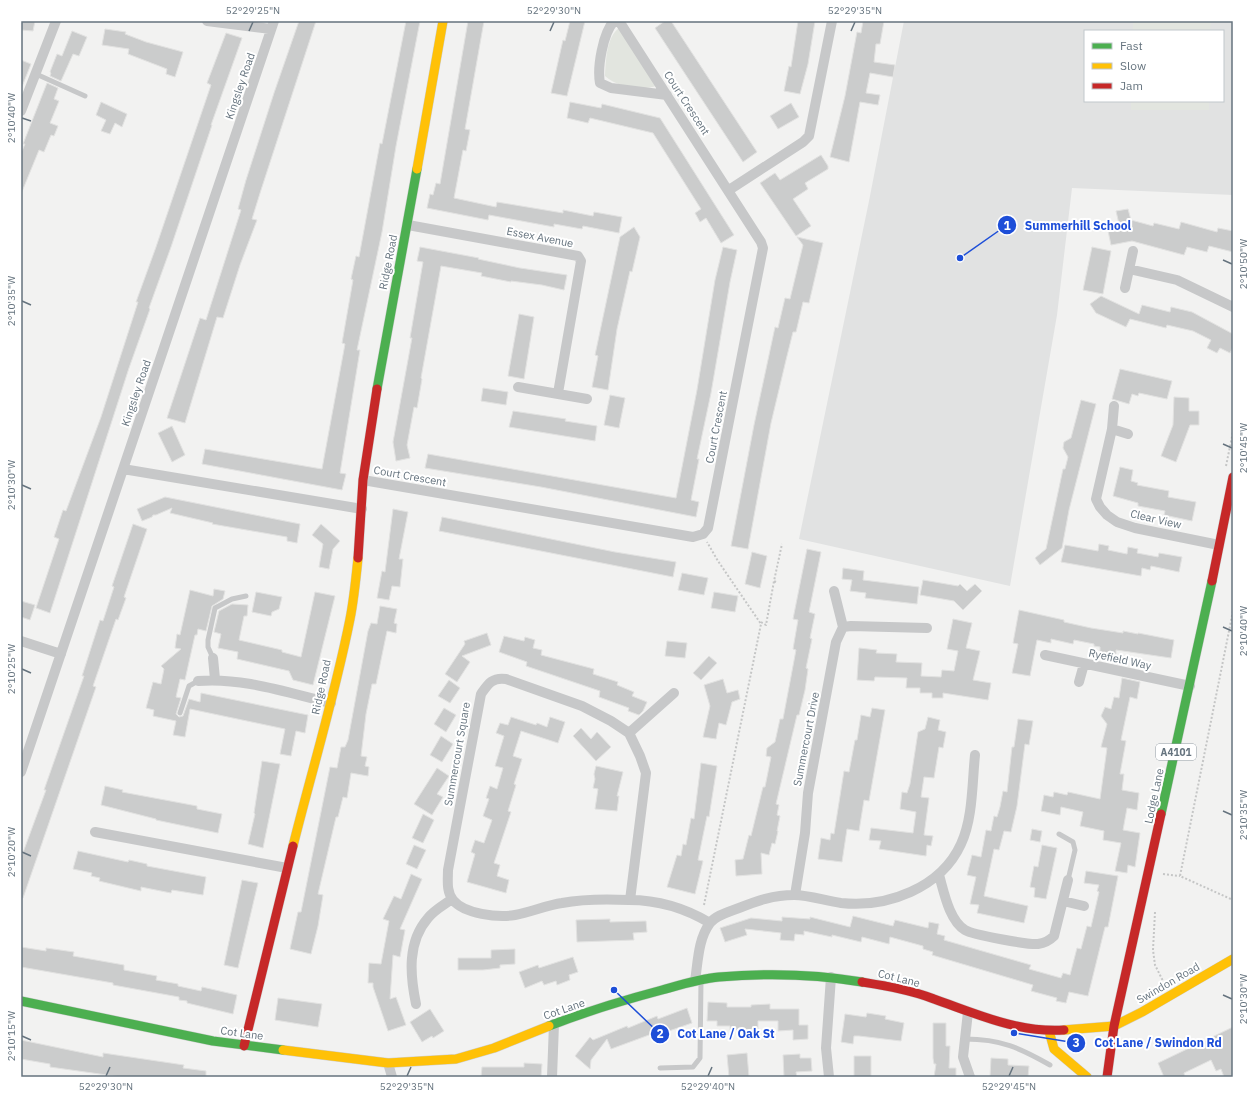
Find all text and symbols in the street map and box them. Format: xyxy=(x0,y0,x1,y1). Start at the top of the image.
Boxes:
text: 52°29'25"N xyxy=(226,4,280,17)
text: 52°29'30"N xyxy=(527,4,581,17)
text: 52°29'35"N xyxy=(828,4,882,17)
legend xyxy=(1084,30,1224,102)
text: Fast xyxy=(1120,38,1143,53)
street label: Kingsley Road xyxy=(222,51,258,121)
text: Slow xyxy=(1120,58,1146,73)
street label: Court Crescent xyxy=(661,68,713,138)
text: Jam xyxy=(1120,78,1143,93)
text: 2°10'40"W xyxy=(5,93,18,143)
callout: Summerhill School xyxy=(997,213,1140,237)
text: 1 xyxy=(1003,218,1011,233)
text: Summerhill School xyxy=(1025,218,1132,233)
street label: Essex Avenue xyxy=(505,224,575,250)
street label: Ridge Road xyxy=(376,233,400,291)
text: 2°10'50"W xyxy=(1237,239,1250,289)
text: 2°10'35"W xyxy=(5,276,18,326)
street label: Kingsley Road xyxy=(118,358,154,428)
street label: Court Crescent xyxy=(702,389,730,464)
text: 2°10'45"W xyxy=(1237,423,1250,473)
text: 2°10'30"W xyxy=(5,460,18,510)
street label: Court Crescent xyxy=(373,463,448,489)
street label: Clear View xyxy=(1129,506,1184,532)
text: 2°10'40"W xyxy=(1237,606,1250,656)
text: 2°10'25"W xyxy=(5,644,18,694)
street label: Ryefield Way xyxy=(1087,646,1153,673)
street label: Ridge Road xyxy=(308,658,334,716)
street label: Summercourt Drive xyxy=(790,691,822,787)
street label: Summercourt Square xyxy=(441,701,473,807)
road number: A4101 xyxy=(1156,744,1196,760)
street label: Lodge Lane xyxy=(1141,767,1167,825)
text: 2°10'35"W xyxy=(1237,790,1250,840)
text: 2°10'20"W xyxy=(5,827,18,877)
street label: Swindon Road xyxy=(1134,959,1202,1007)
street label: Cot Lane xyxy=(876,966,922,990)
text: 2°10'30"W xyxy=(1237,974,1250,1024)
street label: Cot Lane xyxy=(541,995,587,1023)
text: 2°10'15"W xyxy=(5,1011,18,1061)
callout: Cot Lane / Oak St xyxy=(650,1022,783,1046)
street label: Cot Lane xyxy=(220,1023,264,1043)
text: 2 xyxy=(656,1026,664,1041)
text: Cot Lane / Oak St xyxy=(677,1026,775,1041)
callout: Cot Lane / Swindon Rd xyxy=(1066,1031,1229,1055)
text: 3 xyxy=(1072,1035,1080,1050)
text: Cot Lane / Swindon Rd xyxy=(1094,1035,1222,1050)
text: 52°29'30"N xyxy=(79,1080,133,1093)
text: 52°29'35"N xyxy=(380,1080,434,1093)
text: 52°29'40"N xyxy=(681,1080,735,1093)
text: 52°29'45"N xyxy=(982,1080,1036,1093)

